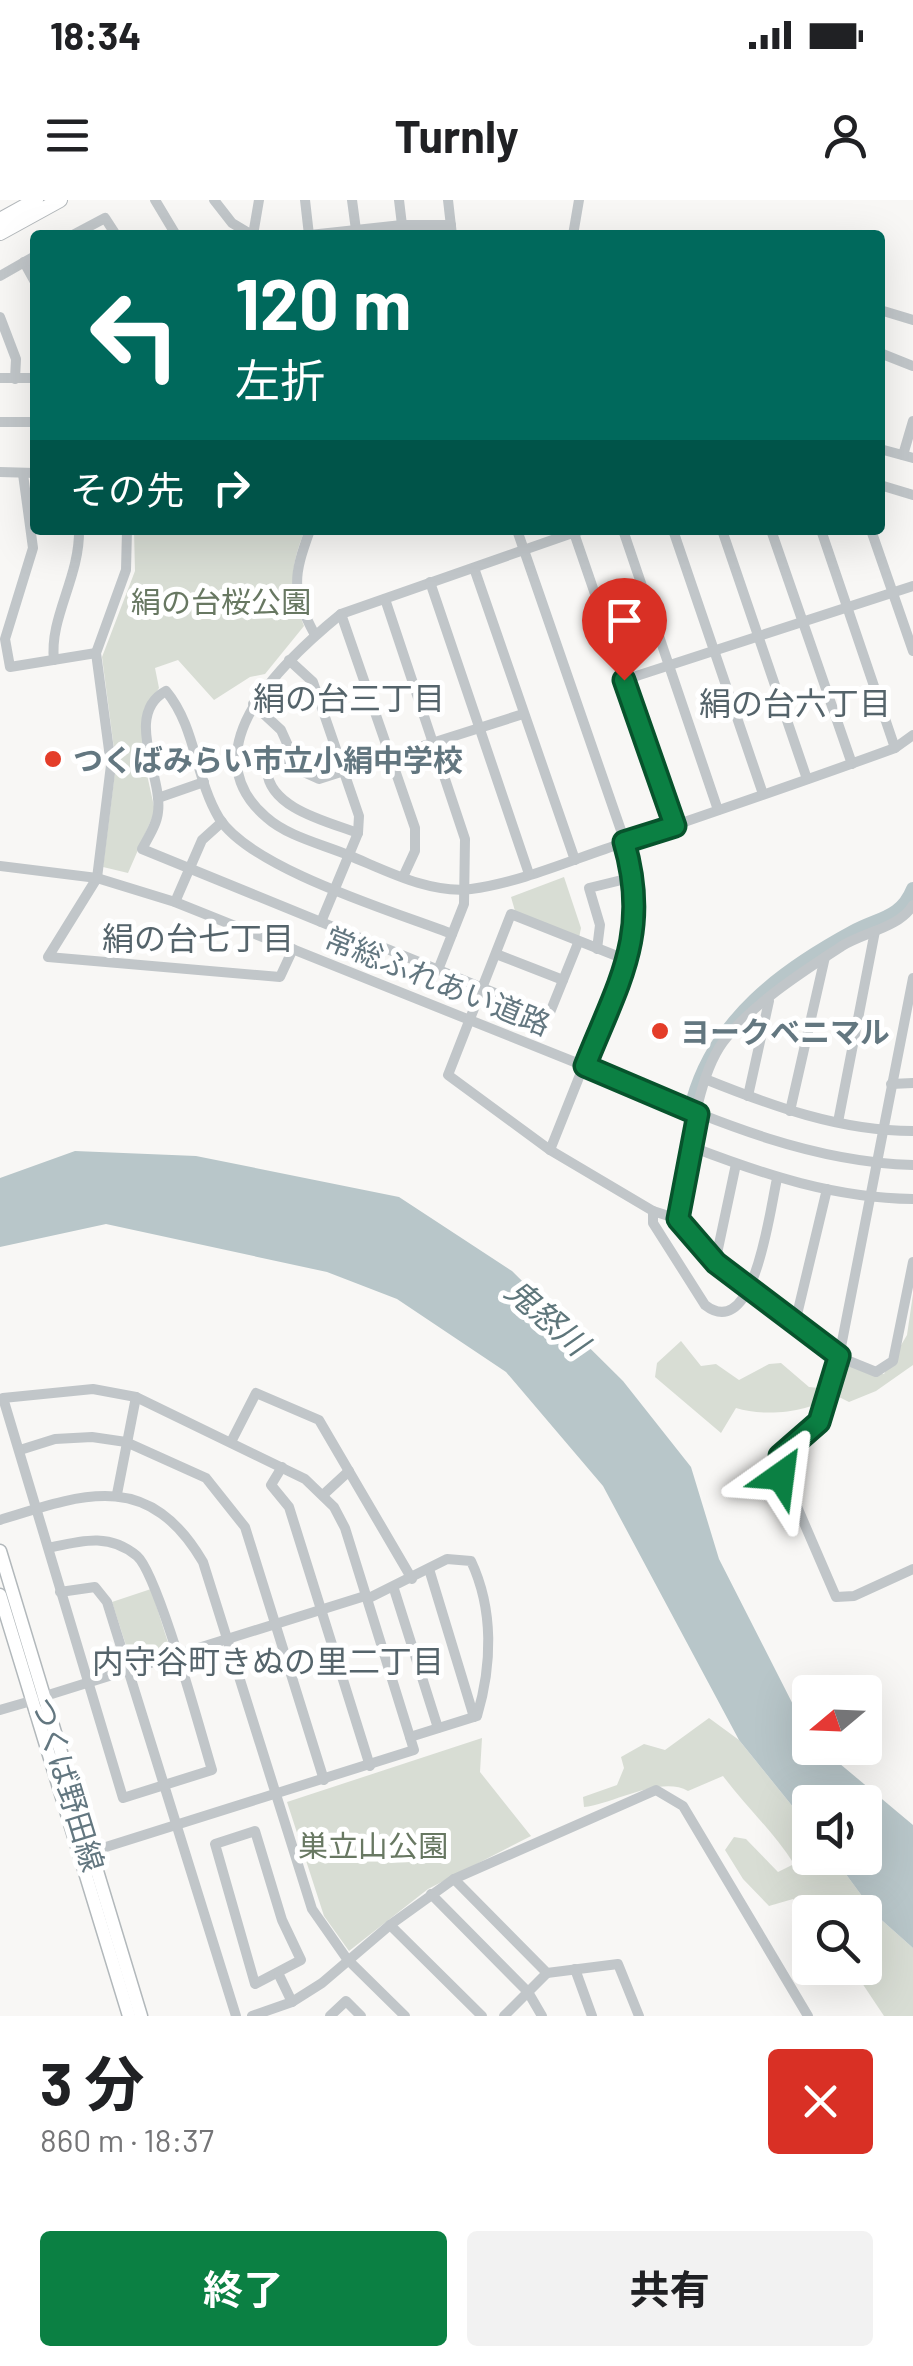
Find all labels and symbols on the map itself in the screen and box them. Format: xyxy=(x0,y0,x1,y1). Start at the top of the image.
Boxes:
pin xyxy=(582,578,667,681)
park label: 絹の台桜公園 xyxy=(131,583,311,619)
district label: 絹の台三丁目 xyxy=(253,678,445,716)
district label: 絹の台六丁目 xyxy=(699,683,891,721)
place label: つくばみらい市立小絹中学校 xyxy=(73,741,463,777)
marker: つくばみらい市立小絹中学校 xyxy=(42,748,64,770)
district label: 絹の台七丁目 xyxy=(102,918,294,956)
street label: 常総ふれあい道路 xyxy=(320,918,556,1042)
place label: ヨークベニマル xyxy=(680,1013,890,1049)
marker: ヨークベニマル xyxy=(649,1020,671,1042)
water label: 鬼怒川 xyxy=(499,1270,599,1364)
position arrow xyxy=(729,1424,833,1528)
district label: 内守谷町きぬの里二丁目 xyxy=(92,1641,444,1679)
north arrow xyxy=(792,1675,882,1765)
street label: つくば野田線 xyxy=(25,1693,113,1875)
park label: 巣立山公園 xyxy=(298,1827,448,1863)

